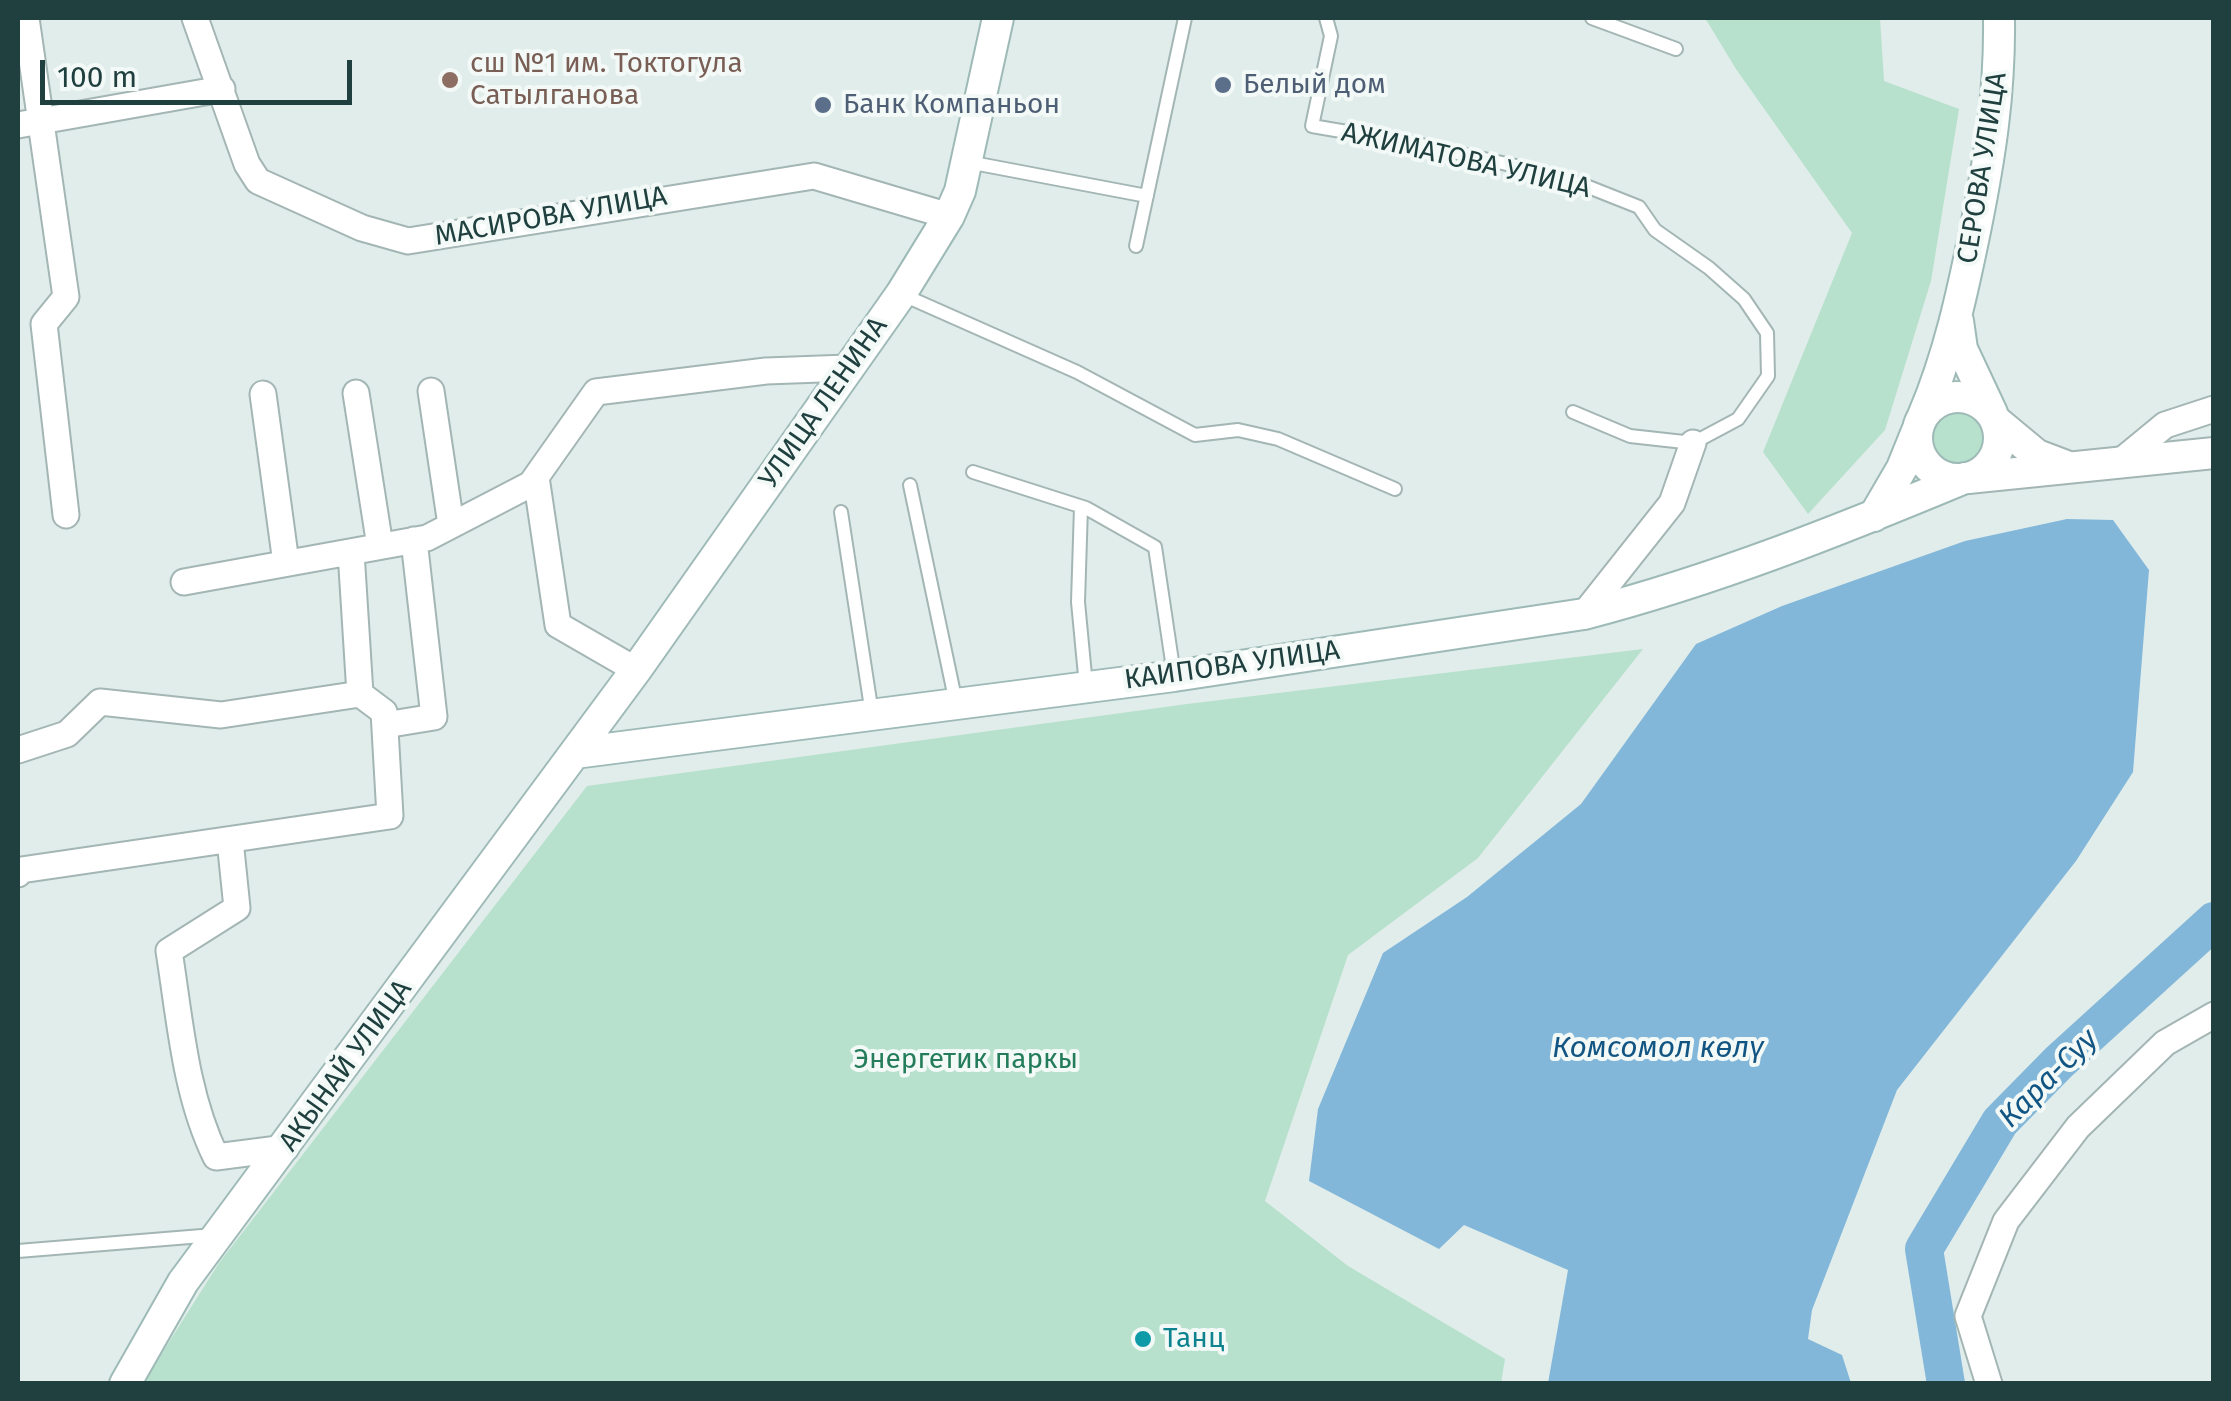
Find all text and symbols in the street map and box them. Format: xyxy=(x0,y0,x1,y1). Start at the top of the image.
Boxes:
scale bar xyxy=(45,40,358,102)
place label: сш №1 им. Токтогула Сатылганова xyxy=(470,47,743,113)
text: 100 m xyxy=(57,59,137,95)
place label: Белый дом xyxy=(1243,68,1386,102)
marker: сш №1 им. Токтогула Сатылганова xyxy=(439,69,461,91)
street label: СЕРОВА УЛИЦА xyxy=(1951,70,2015,266)
marker: Белый дом xyxy=(1212,74,1234,96)
place label: Банк Компаньон xyxy=(843,88,1060,122)
marker: Банк Компаньон xyxy=(812,94,834,116)
street label: АЖИМАТОВА УЛИЦА xyxy=(1338,116,1594,206)
street label: МАСИРОВА УЛИЦА xyxy=(432,180,670,254)
street label: УЛИЦА ЛЕНИНА xyxy=(753,311,895,495)
street label: КАИПОВА УЛИЦА xyxy=(1122,634,1342,698)
street label: АКЫНАЙ УЛИЦА xyxy=(273,974,419,1158)
water label: Кара-Суу xyxy=(1992,1022,2106,1136)
water label: Комсомол көлү xyxy=(1552,1031,1764,1067)
park label: Энергетик паркы xyxy=(854,1043,1078,1077)
place label: Танц xyxy=(1163,1322,1224,1356)
marker: Танц xyxy=(1132,1328,1154,1350)

